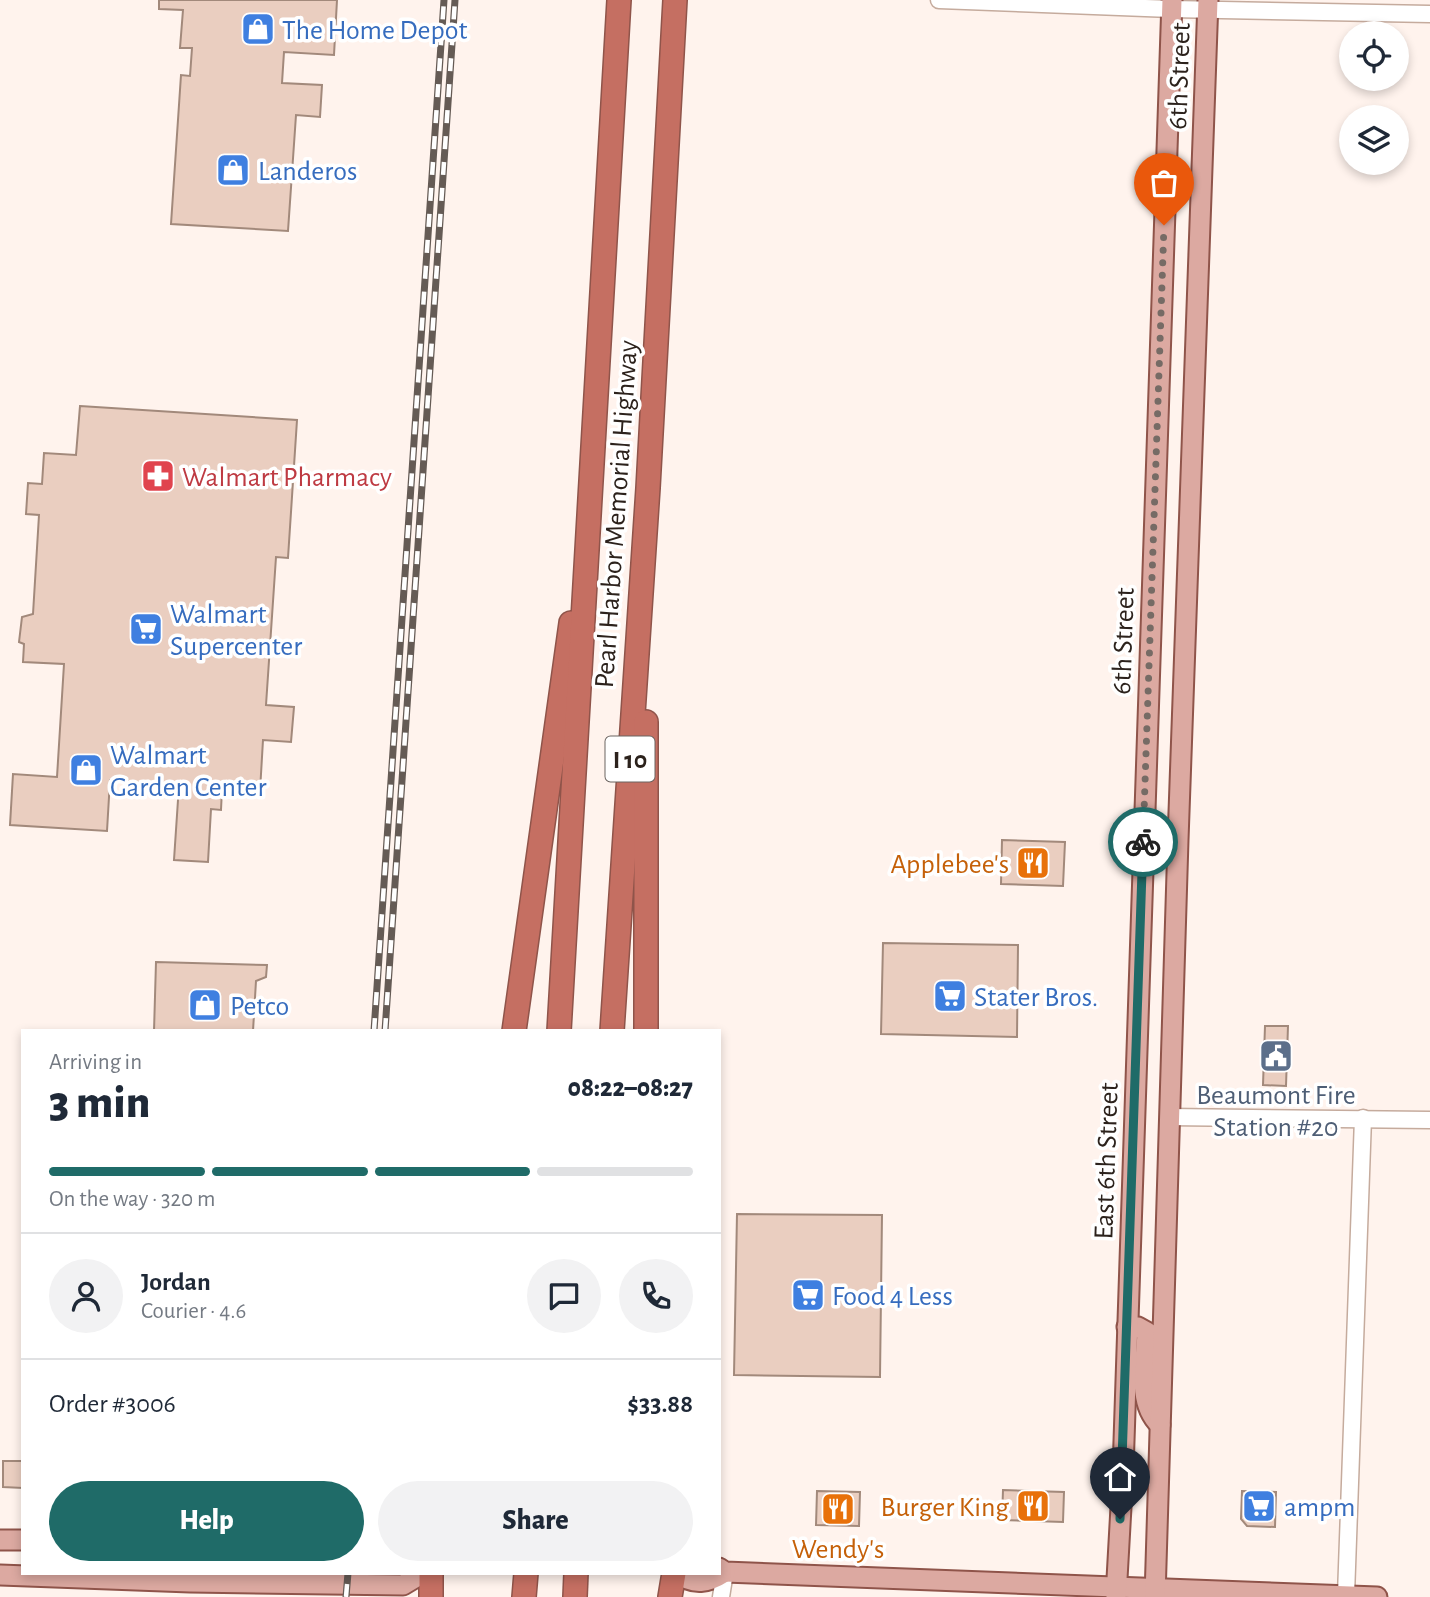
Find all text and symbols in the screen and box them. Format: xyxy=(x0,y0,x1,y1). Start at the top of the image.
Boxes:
shop icon: The Home Depot xyxy=(239,10,277,48)
place label: The Home Depot xyxy=(282,17,468,45)
map controls xyxy=(1339,21,1409,175)
button: locate xyxy=(1339,21,1409,91)
street label: 6th Street xyxy=(1164,22,1196,130)
button: layers xyxy=(1339,105,1409,175)
shop icon: Landeros xyxy=(214,151,252,189)
pin xyxy=(1134,153,1194,225)
place label: Landeros xyxy=(258,158,357,186)
icon: bag xyxy=(1145,164,1183,202)
street label: Pearl Harbor Memorial Highway xyxy=(591,339,643,689)
pharmacy icon: Walmart Pharmacy xyxy=(139,457,177,495)
place label: Walmart Pharmacy xyxy=(182,464,392,492)
street label: 6th Street xyxy=(1108,587,1140,695)
place label: Walmart Supercenter xyxy=(170,601,302,661)
supermarket icon: Walmart Supercenter xyxy=(127,610,165,648)
road number: I 10 xyxy=(606,736,654,782)
place label: Walmart Garden Center xyxy=(110,742,267,802)
shop icon: Walmart Garden Center xyxy=(67,751,105,789)
courier xyxy=(1108,807,1178,877)
icon: bike xyxy=(1124,823,1162,861)
restaurant icon: Applebee's xyxy=(1014,844,1052,882)
place label: Applebee's xyxy=(891,851,1009,879)
supermarket icon: Stater Bros. xyxy=(931,977,969,1015)
place label: Stater Bros. xyxy=(974,984,1098,1012)
shop icon: Petco xyxy=(186,986,224,1024)
place label: Petco xyxy=(230,993,289,1021)
public building icon: Beaumont Fire Station #20 xyxy=(1257,1037,1295,1075)
text: Arriving in xyxy=(49,1051,142,1074)
text: 08:22–08:27 xyxy=(568,1075,693,1101)
text: 3 min xyxy=(49,1080,150,1126)
street label: East 6th Street xyxy=(1090,1082,1124,1240)
place label: Beaumont Fire Station #20 xyxy=(1196,1082,1356,1142)
text: On the way · 320 m xyxy=(49,1188,215,1211)
button: person xyxy=(49,1259,123,1333)
button: chat xyxy=(527,1259,601,1333)
button: phone xyxy=(619,1259,693,1333)
text: Jordan xyxy=(141,1269,211,1295)
supermarket icon: Food 4 Less xyxy=(789,1276,827,1314)
place label: Food 4 Less xyxy=(832,1283,953,1311)
text: Courier · 4.6 xyxy=(141,1300,246,1323)
text: Order #3006 xyxy=(49,1391,176,1417)
text: $33.88 xyxy=(627,1391,693,1417)
pin xyxy=(1090,1447,1150,1519)
icon: home xyxy=(1101,1458,1139,1496)
button: Help xyxy=(49,1481,364,1561)
button: Share xyxy=(378,1481,693,1561)
restaurant icon: Burger King xyxy=(1014,1487,1052,1525)
supermarket icon: ampm xyxy=(1240,1487,1278,1525)
restaurant icon: Wendy's xyxy=(819,1490,857,1528)
place label: Burger King xyxy=(881,1494,1009,1522)
place label: ampm xyxy=(1284,1494,1355,1522)
place label: Wendy's xyxy=(792,1536,884,1564)

